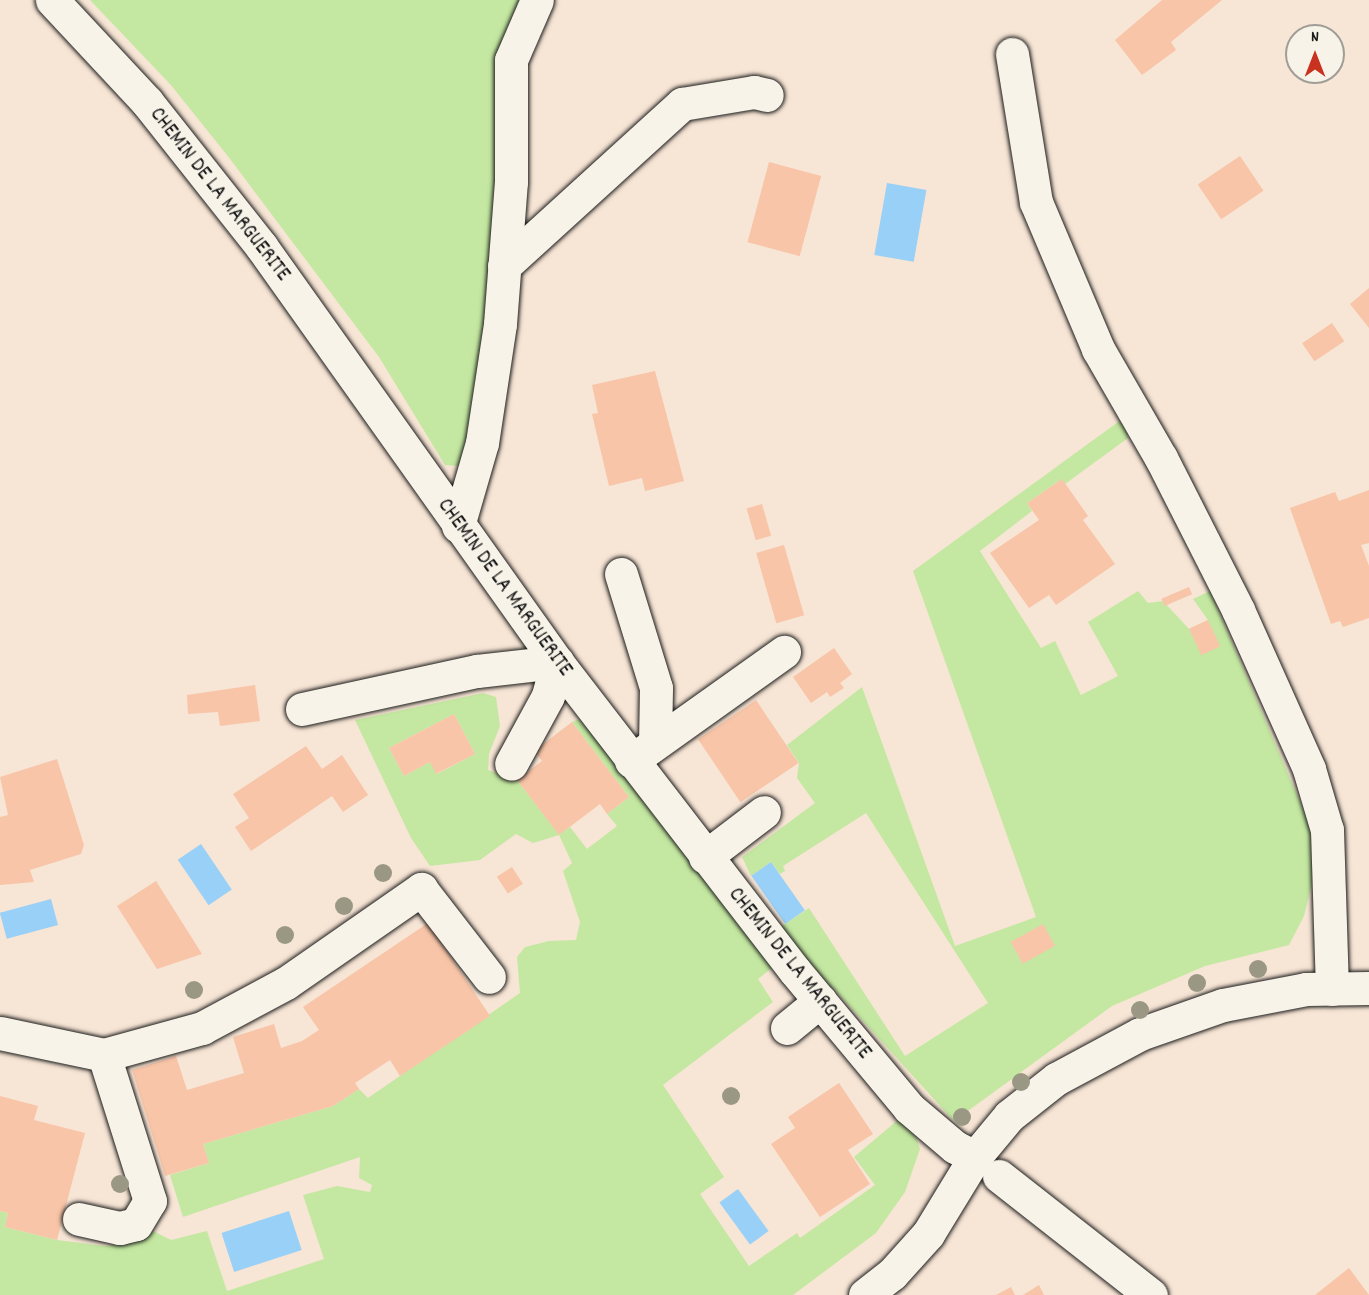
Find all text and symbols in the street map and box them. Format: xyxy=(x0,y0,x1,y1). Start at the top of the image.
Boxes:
north arrow xyxy=(1285,24,1345,84)
text: N xyxy=(1311,26,1319,49)
street label: CHEMIN DE LA MARGUERITE xyxy=(143,103,295,287)
street label: CHEMIN DE LA MARGUERITE xyxy=(431,494,577,682)
street label: CHEMIN DE LA MARGUERITE xyxy=(722,883,876,1065)

